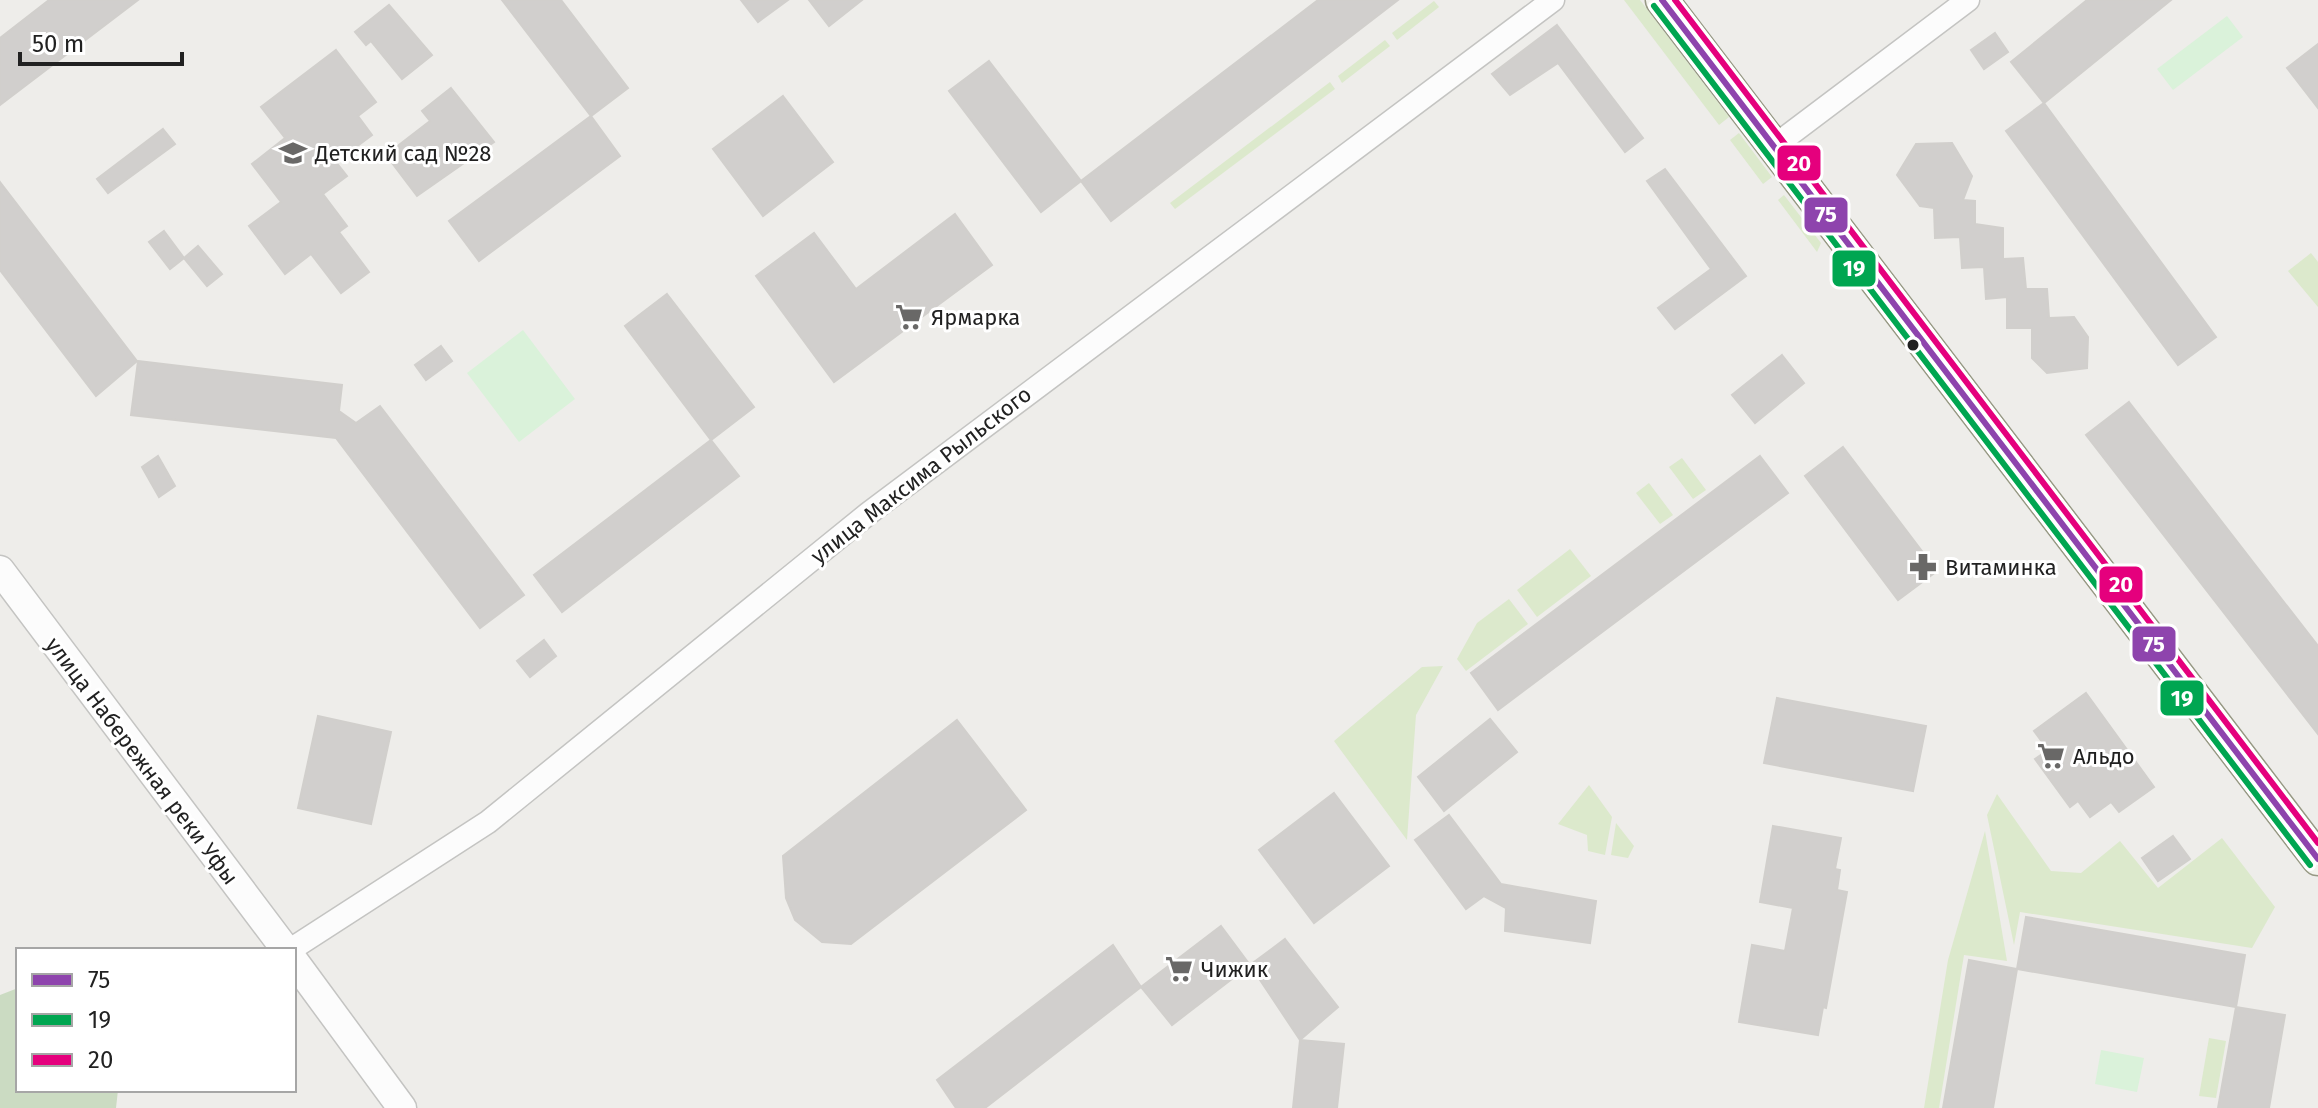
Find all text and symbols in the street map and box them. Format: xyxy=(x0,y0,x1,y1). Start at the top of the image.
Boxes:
scale bar xyxy=(20,16,182,66)
text: 50 m xyxy=(32,30,84,58)
school or university icon: Детский сад №28 xyxy=(278,138,308,168)
place label: Детский сад №28 xyxy=(314,140,492,167)
line badge: 20 xyxy=(1776,144,1822,182)
text: 20 xyxy=(1787,150,1811,177)
line badge: 75 xyxy=(1803,196,1849,234)
text: 75 xyxy=(1815,201,1837,228)
line badge: 19 xyxy=(1831,249,1877,288)
text: 19 xyxy=(1843,255,1865,282)
supermarket icon: Ярмарка xyxy=(894,302,924,332)
place label: Ярмарка xyxy=(931,304,1020,331)
unlabelled marker xyxy=(1905,337,1921,353)
street label: улица Максима Рыльского xyxy=(805,380,1037,570)
pharmacy icon: Витаминка xyxy=(1908,552,1938,582)
place label: Витаминка xyxy=(1945,554,2057,581)
line badge: 20 xyxy=(2098,565,2144,604)
text: 20 xyxy=(2109,571,2133,598)
line badge: 75 xyxy=(2131,625,2177,663)
text: 75 xyxy=(2143,631,2165,658)
street label: улица Набережная реки Уфы xyxy=(40,632,244,890)
line badge: 19 xyxy=(2159,679,2205,717)
text: 19 xyxy=(2171,685,2193,712)
supermarket icon: Альдо xyxy=(2036,741,2066,771)
place label: Альдо xyxy=(2073,743,2135,770)
legend xyxy=(16,948,296,1092)
supermarket icon: Чижик xyxy=(1164,954,1194,984)
place label: Чижик xyxy=(1201,956,1269,983)
text: 75 xyxy=(88,966,110,994)
text: 19 xyxy=(88,1006,111,1034)
text: 20 xyxy=(88,1046,113,1074)

